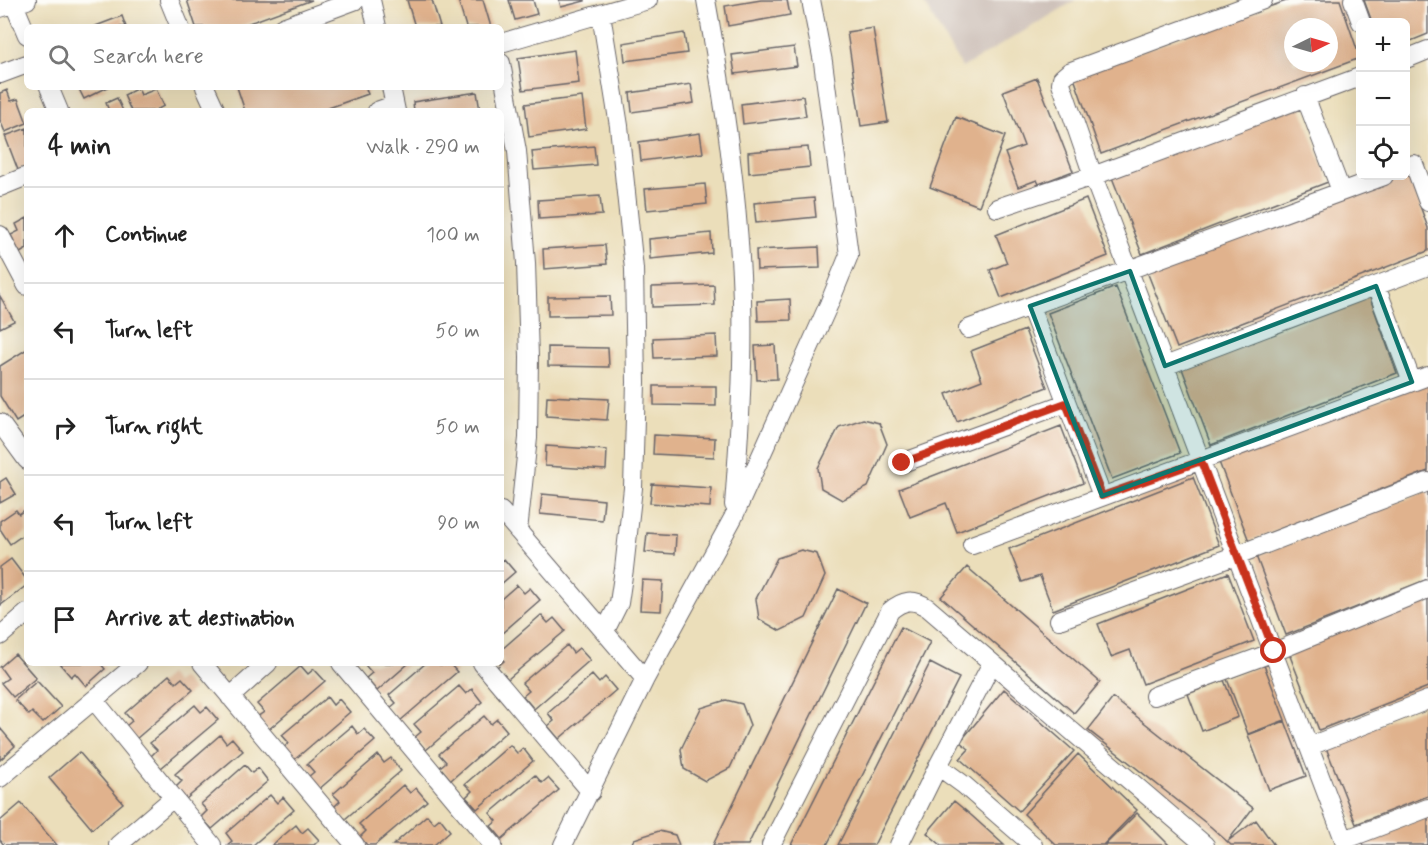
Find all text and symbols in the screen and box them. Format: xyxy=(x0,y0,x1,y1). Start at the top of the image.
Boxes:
north arrow xyxy=(1284,18,1338,72)
map controls xyxy=(1356,18,1410,180)
button: + xyxy=(1356,18,1410,72)
search box xyxy=(24,24,504,90)
icon: search xyxy=(45,41,78,74)
text: Search here xyxy=(93,43,204,71)
button: − xyxy=(1356,72,1410,126)
button: locate xyxy=(1356,126,1410,180)
text: 4 min xyxy=(48,130,111,164)
text: Walk · 290 m xyxy=(366,134,480,161)
icon: ahead xyxy=(48,219,81,252)
text: Continue xyxy=(105,221,187,249)
text: 100 m xyxy=(426,222,480,249)
icon: left xyxy=(48,315,81,348)
text: Turn left xyxy=(105,317,193,345)
text: 50 m xyxy=(435,318,480,345)
icon: right xyxy=(48,411,81,444)
text: Turn right xyxy=(105,413,203,441)
text: 50 m xyxy=(435,414,480,441)
route end xyxy=(888,449,914,475)
icon: left xyxy=(48,507,81,540)
text: Turn left xyxy=(105,509,193,537)
text: 90 m xyxy=(437,510,480,537)
icon: arrive xyxy=(48,603,81,636)
text: Arrive at destination xyxy=(105,605,295,633)
route start xyxy=(1260,637,1286,663)

